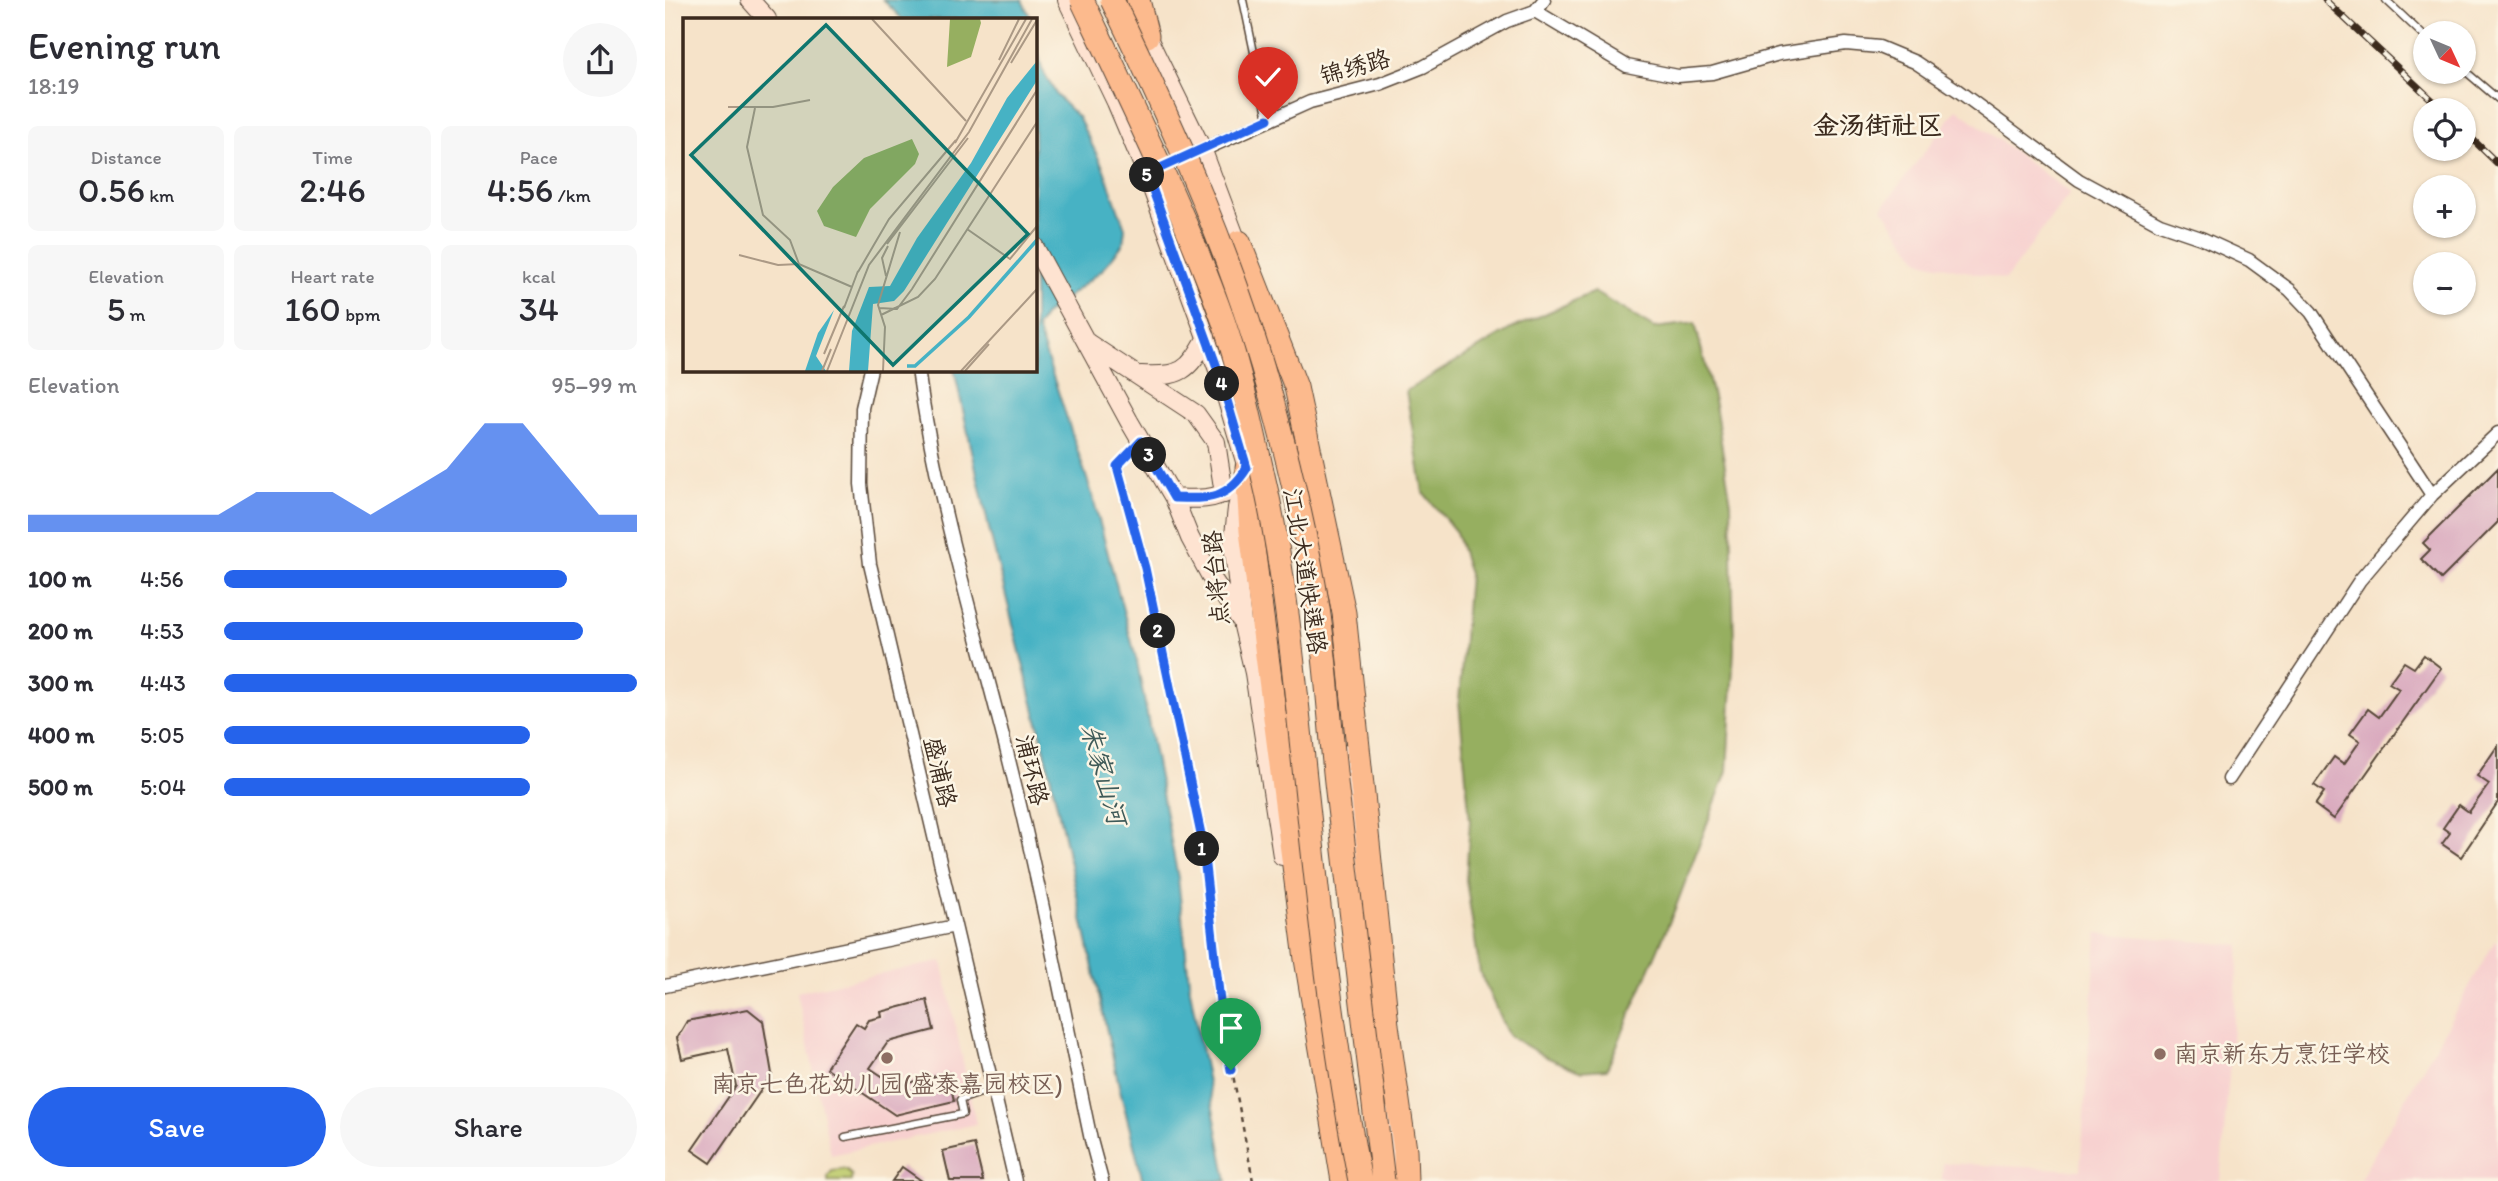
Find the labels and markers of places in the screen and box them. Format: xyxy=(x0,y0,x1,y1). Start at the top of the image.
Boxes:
pin xyxy=(1238,47,1298,119)
pin: 5 xyxy=(1129,158,1165,192)
pin: 4 xyxy=(1205,366,1239,402)
pin: 3 xyxy=(1131,438,1167,472)
pin: 2 xyxy=(1141,614,1175,648)
pin: 1 xyxy=(1185,832,1219,866)
pin xyxy=(1201,998,1261,1070)
place label: 南京新东方烹饪学校 xyxy=(2174,1039,2390,1068)
marker: 南京新东方烹饪学校 xyxy=(2152,1046,2168,1062)
marker: 南京七色花幼儿园(盛泰嘉园校区) xyxy=(879,1050,895,1066)
place label: 南京七色花幼儿园(盛泰嘉园校区) xyxy=(711,1069,1063,1098)

